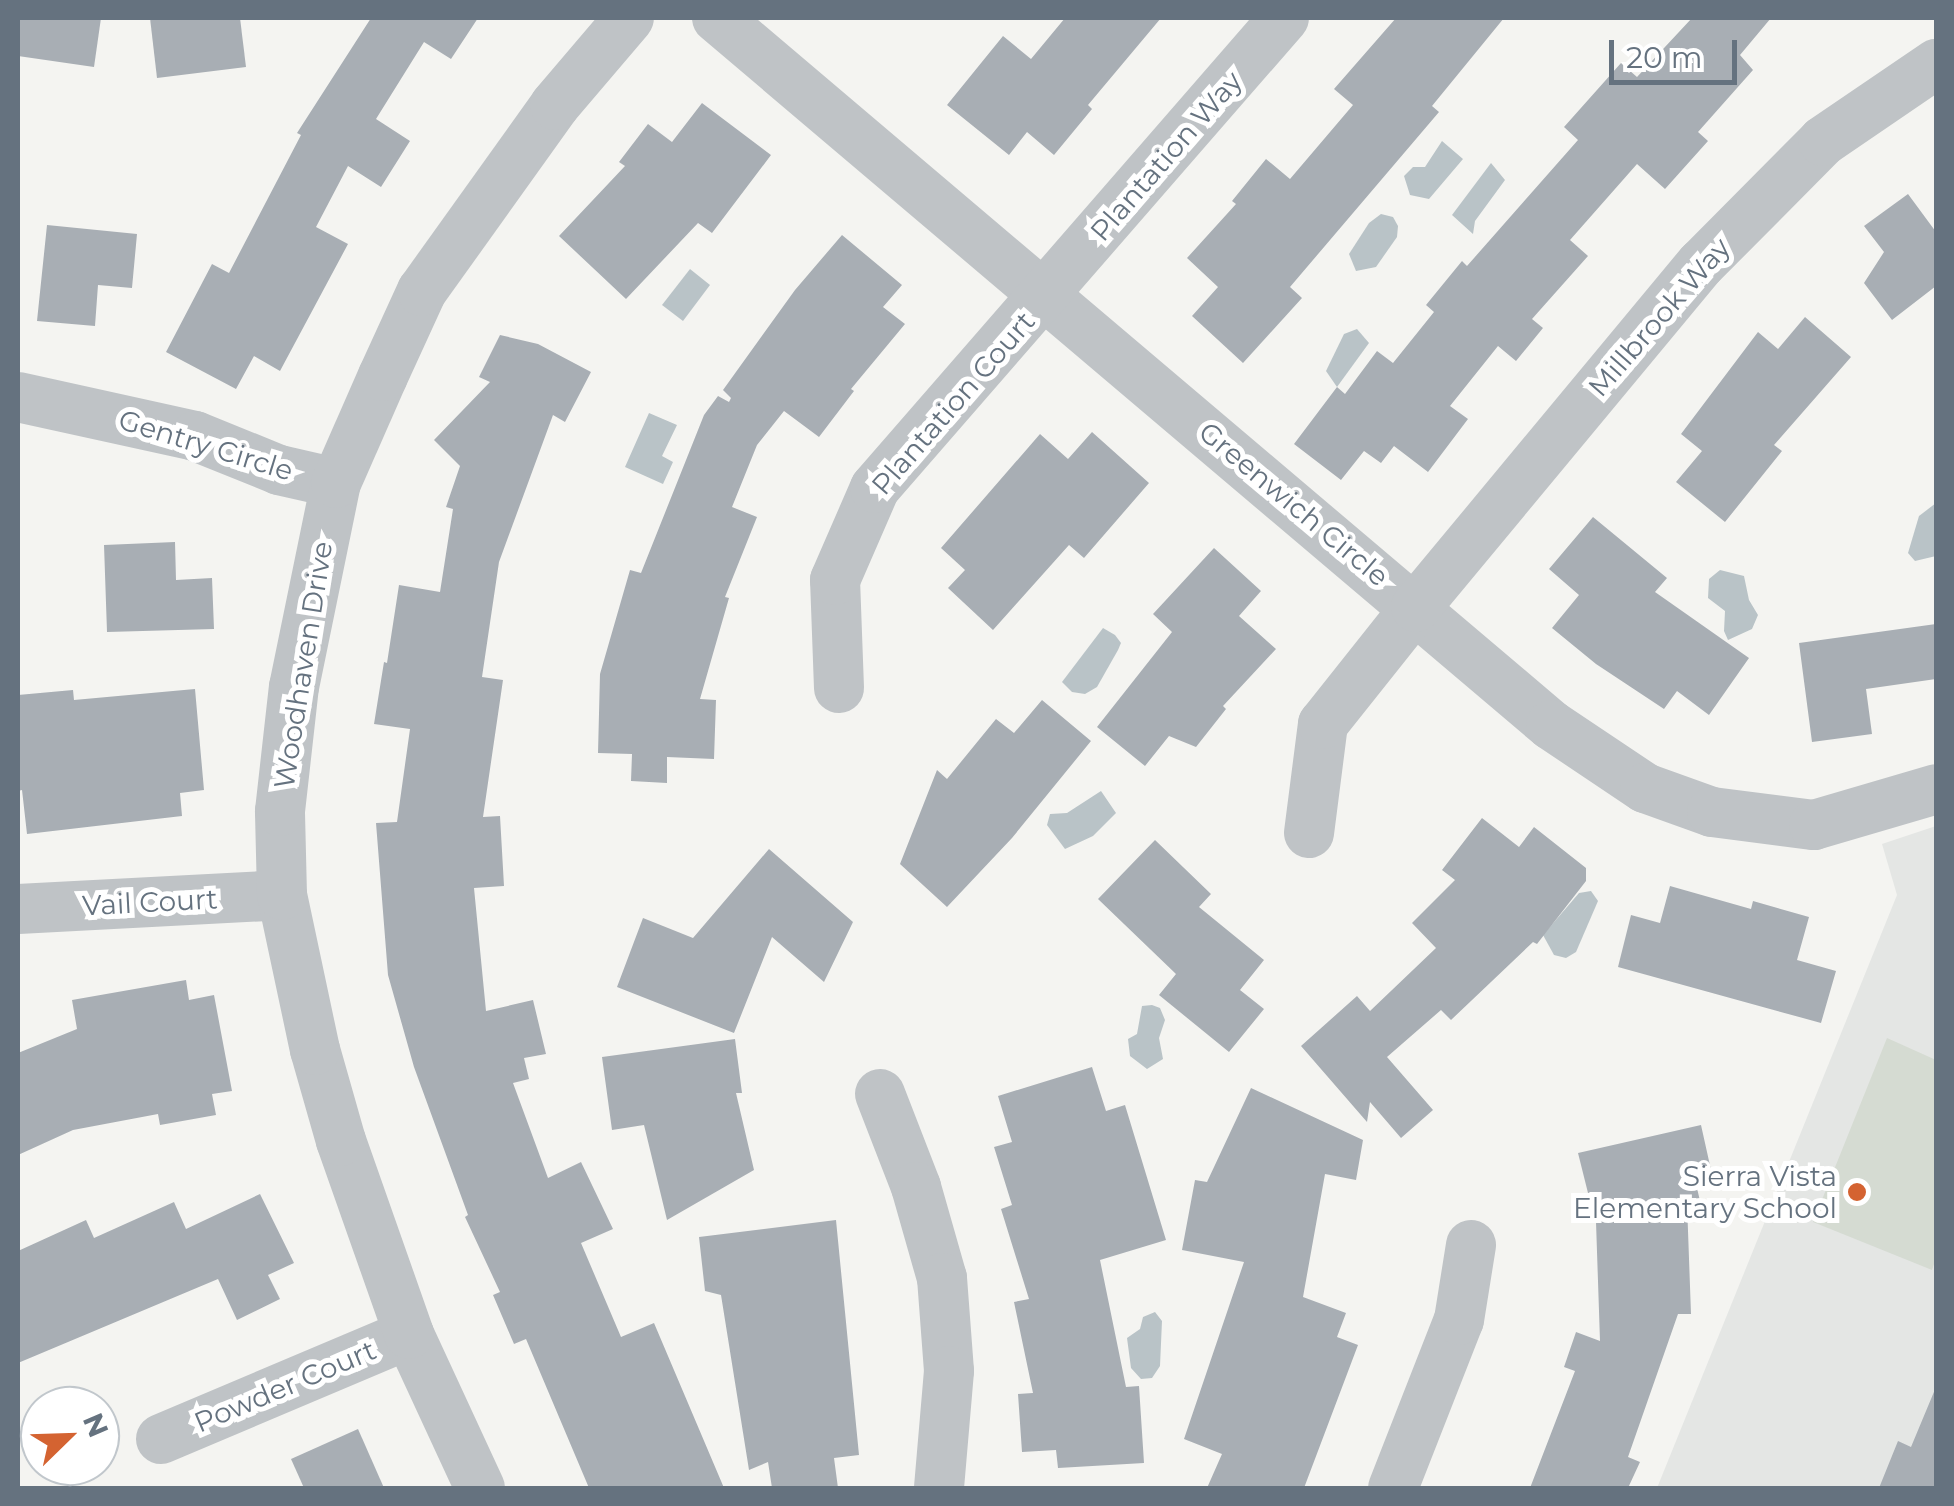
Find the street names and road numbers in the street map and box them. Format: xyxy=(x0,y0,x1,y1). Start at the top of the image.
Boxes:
street label: Plantation Way xyxy=(1083,64,1249,248)
street label: Millbrook Way xyxy=(1581,231,1737,403)
street label: Plantation Court xyxy=(864,305,1042,501)
street label: Gentry Circle xyxy=(115,403,297,487)
street label: Greenwich Circle xyxy=(1192,415,1396,593)
street label: Woodhaven Drive xyxy=(267,539,339,791)
street label: Vail Court xyxy=(81,882,219,922)
street label: Powder Court xyxy=(189,1333,381,1439)

